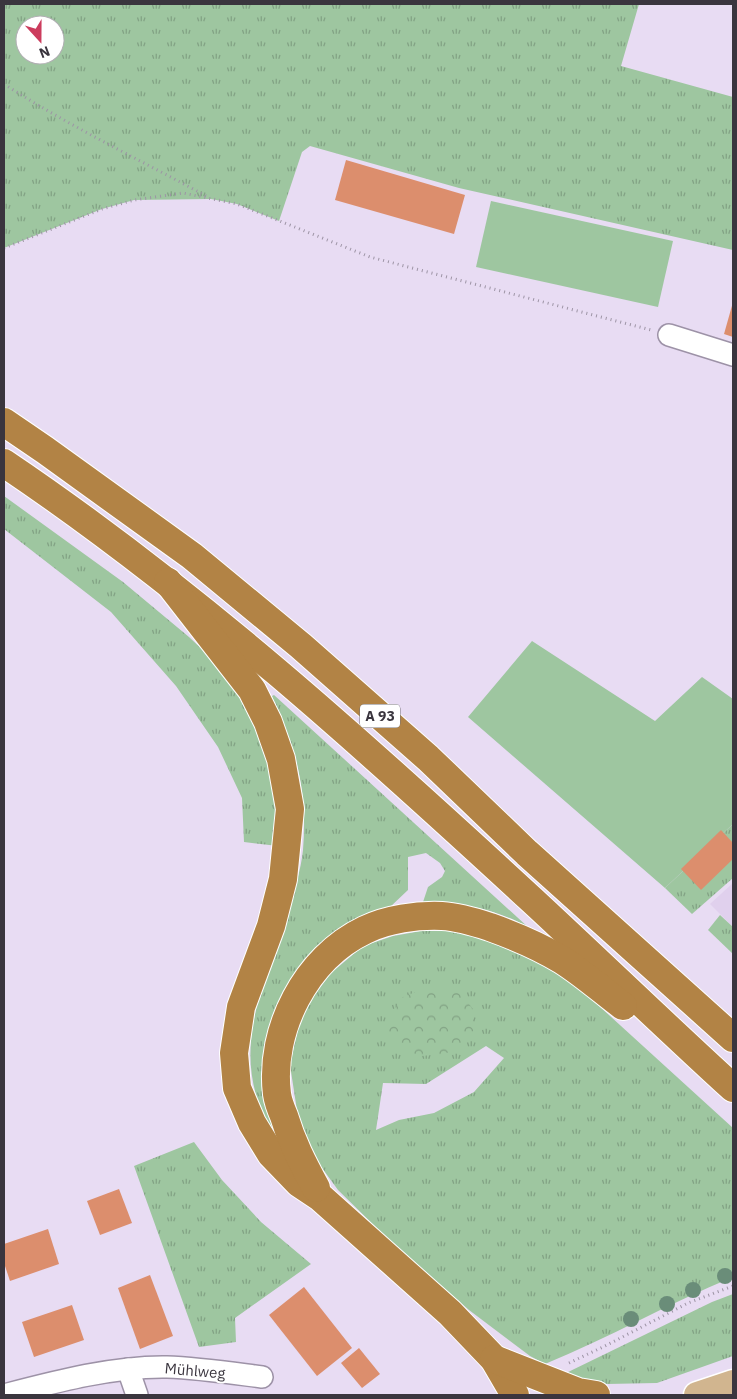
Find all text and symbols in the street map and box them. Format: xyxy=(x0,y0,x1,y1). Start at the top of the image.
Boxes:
north arrow xyxy=(15,15,65,65)
text: N xyxy=(37,42,53,62)
road number: A 93 xyxy=(360,704,400,728)
street label: Mühlweg xyxy=(164,1358,226,1383)

